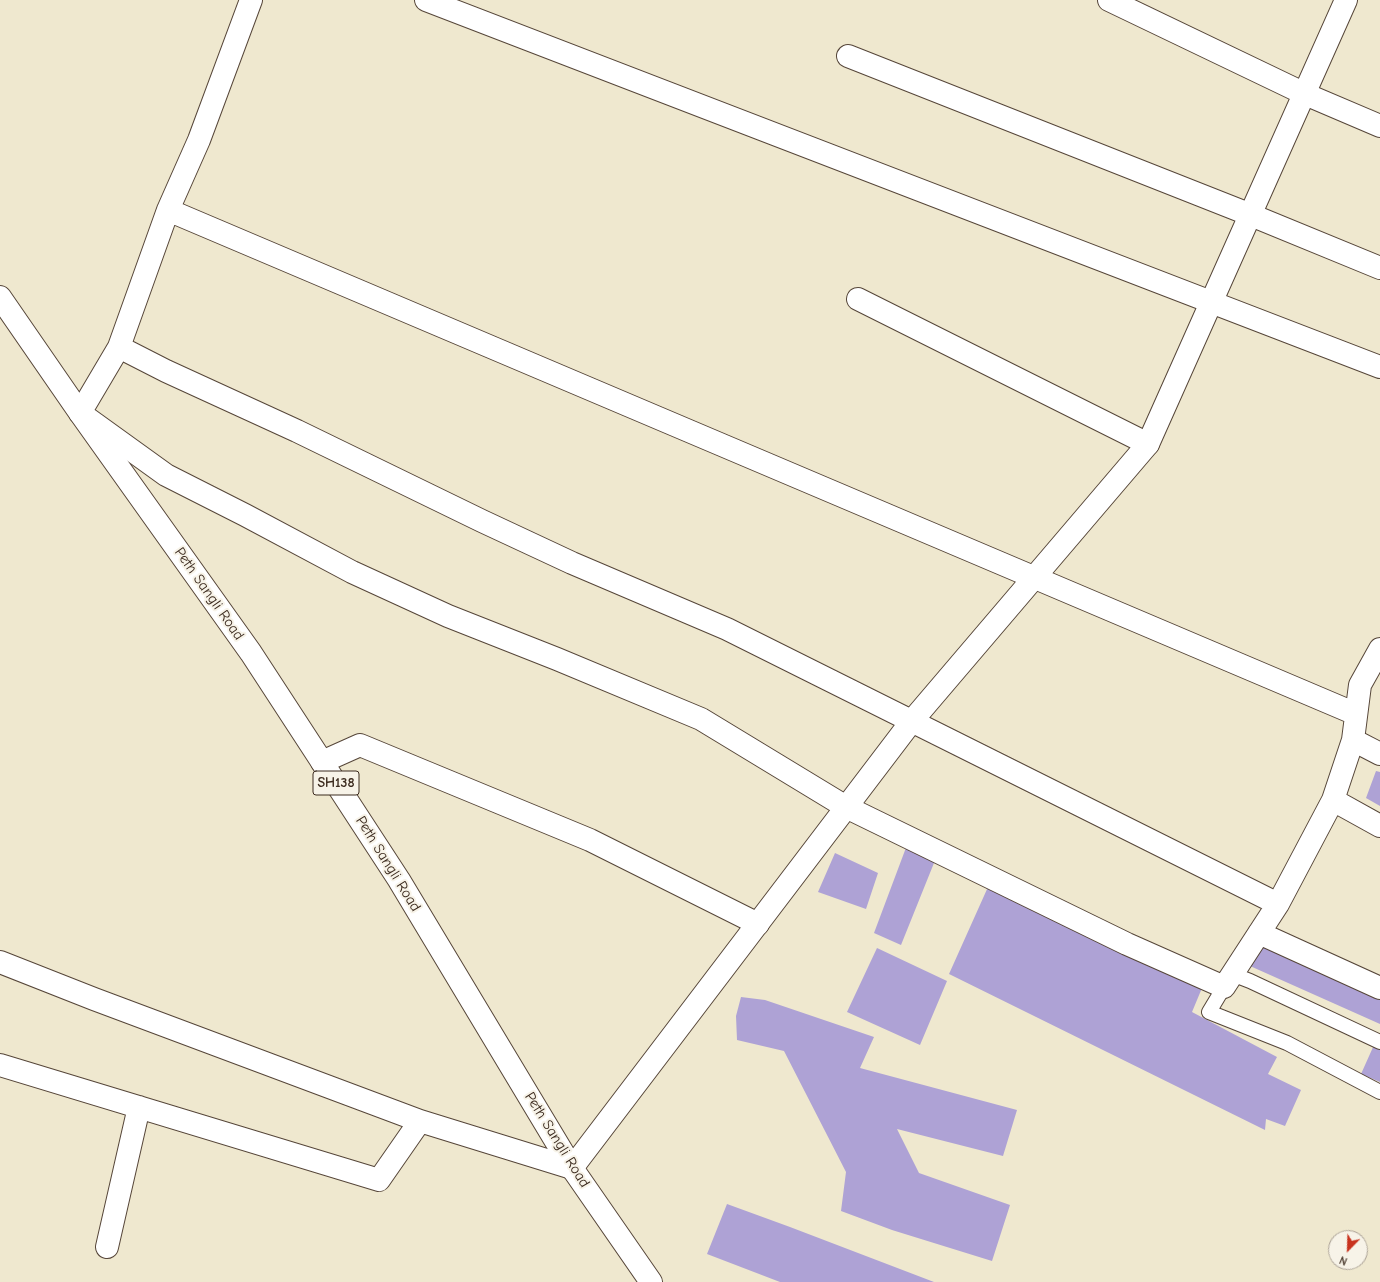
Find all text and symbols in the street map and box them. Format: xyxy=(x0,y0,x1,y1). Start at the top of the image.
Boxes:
street label: Peth Sangli Road xyxy=(170,544,248,644)
road number: SH138 xyxy=(313,771,359,795)
street label: Peth Sangli Road xyxy=(351,813,425,915)
street label: Peth Sangli Road xyxy=(520,1089,594,1191)
north arrow xyxy=(1328,1230,1368,1270)
text: N xyxy=(1338,1253,1349,1268)

